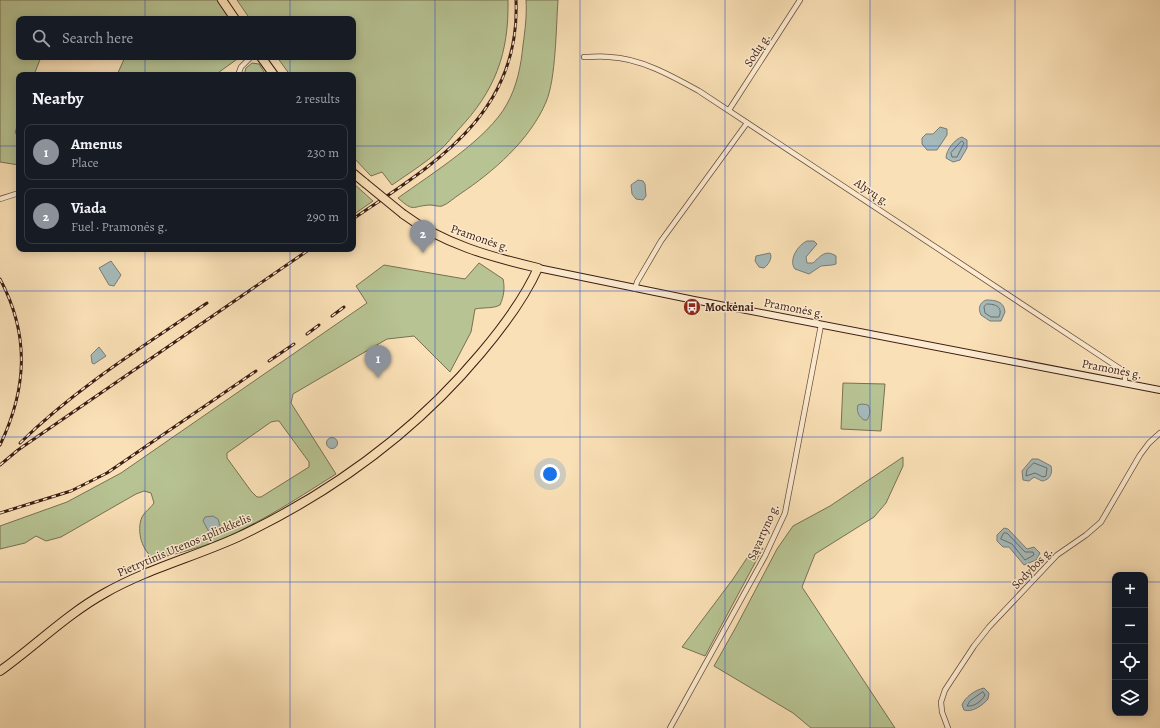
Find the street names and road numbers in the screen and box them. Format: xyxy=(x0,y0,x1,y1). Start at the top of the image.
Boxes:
street label: Sodų g. xyxy=(740,30,774,70)
street label: Alyvų g. xyxy=(851,174,893,210)
street label: Pramonės g. xyxy=(448,220,512,256)
street label: Pramonės g. xyxy=(762,294,826,322)
street label: Pramonės g. xyxy=(1080,355,1144,383)
street label: Sąvartyno g. xyxy=(743,501,783,563)
street label: Pietrytinis Utenos aplinkkelis xyxy=(115,509,254,581)
street label: Sodybos g. xyxy=(1008,543,1056,593)

